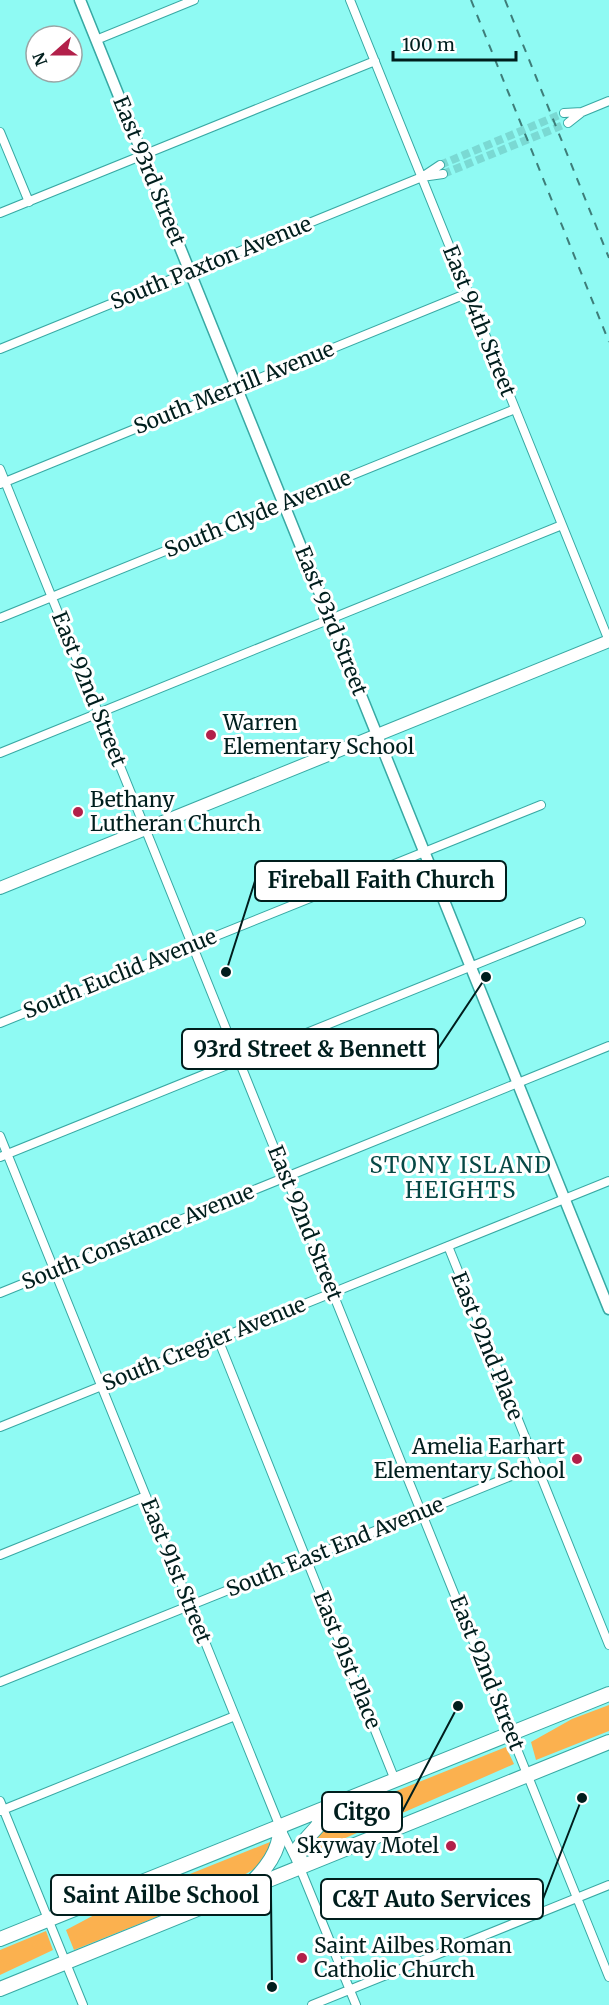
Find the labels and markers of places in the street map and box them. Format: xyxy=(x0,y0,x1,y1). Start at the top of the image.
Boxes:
place label: Warren Elementary School xyxy=(222,709,415,760)
marker: Warren Elementary School xyxy=(204,728,218,742)
place label: Bethany Lutheran Church xyxy=(90,786,261,837)
marker: Bethany Lutheran Church xyxy=(71,805,85,819)
callout: Fireball Faith Church xyxy=(255,861,506,901)
callout: 93rd Street & Bennett xyxy=(182,1029,438,1069)
place label: Amelia Earhart Elementary School xyxy=(374,1433,566,1484)
marker: Amelia Earhart Elementary School xyxy=(570,1452,584,1466)
callout: Citgo xyxy=(322,1792,402,1832)
place label: Skyway Motel xyxy=(297,1832,439,1859)
marker: Skyway Motel xyxy=(444,1839,458,1853)
callout: Saint Ailbe School xyxy=(51,1875,271,1915)
callout: C&T Auto Services xyxy=(321,1879,543,1919)
place label: Saint Ailbes Roman Catholic Church xyxy=(314,1932,512,1983)
marker: Saint Ailbes Roman Catholic Church xyxy=(295,1951,309,1965)

